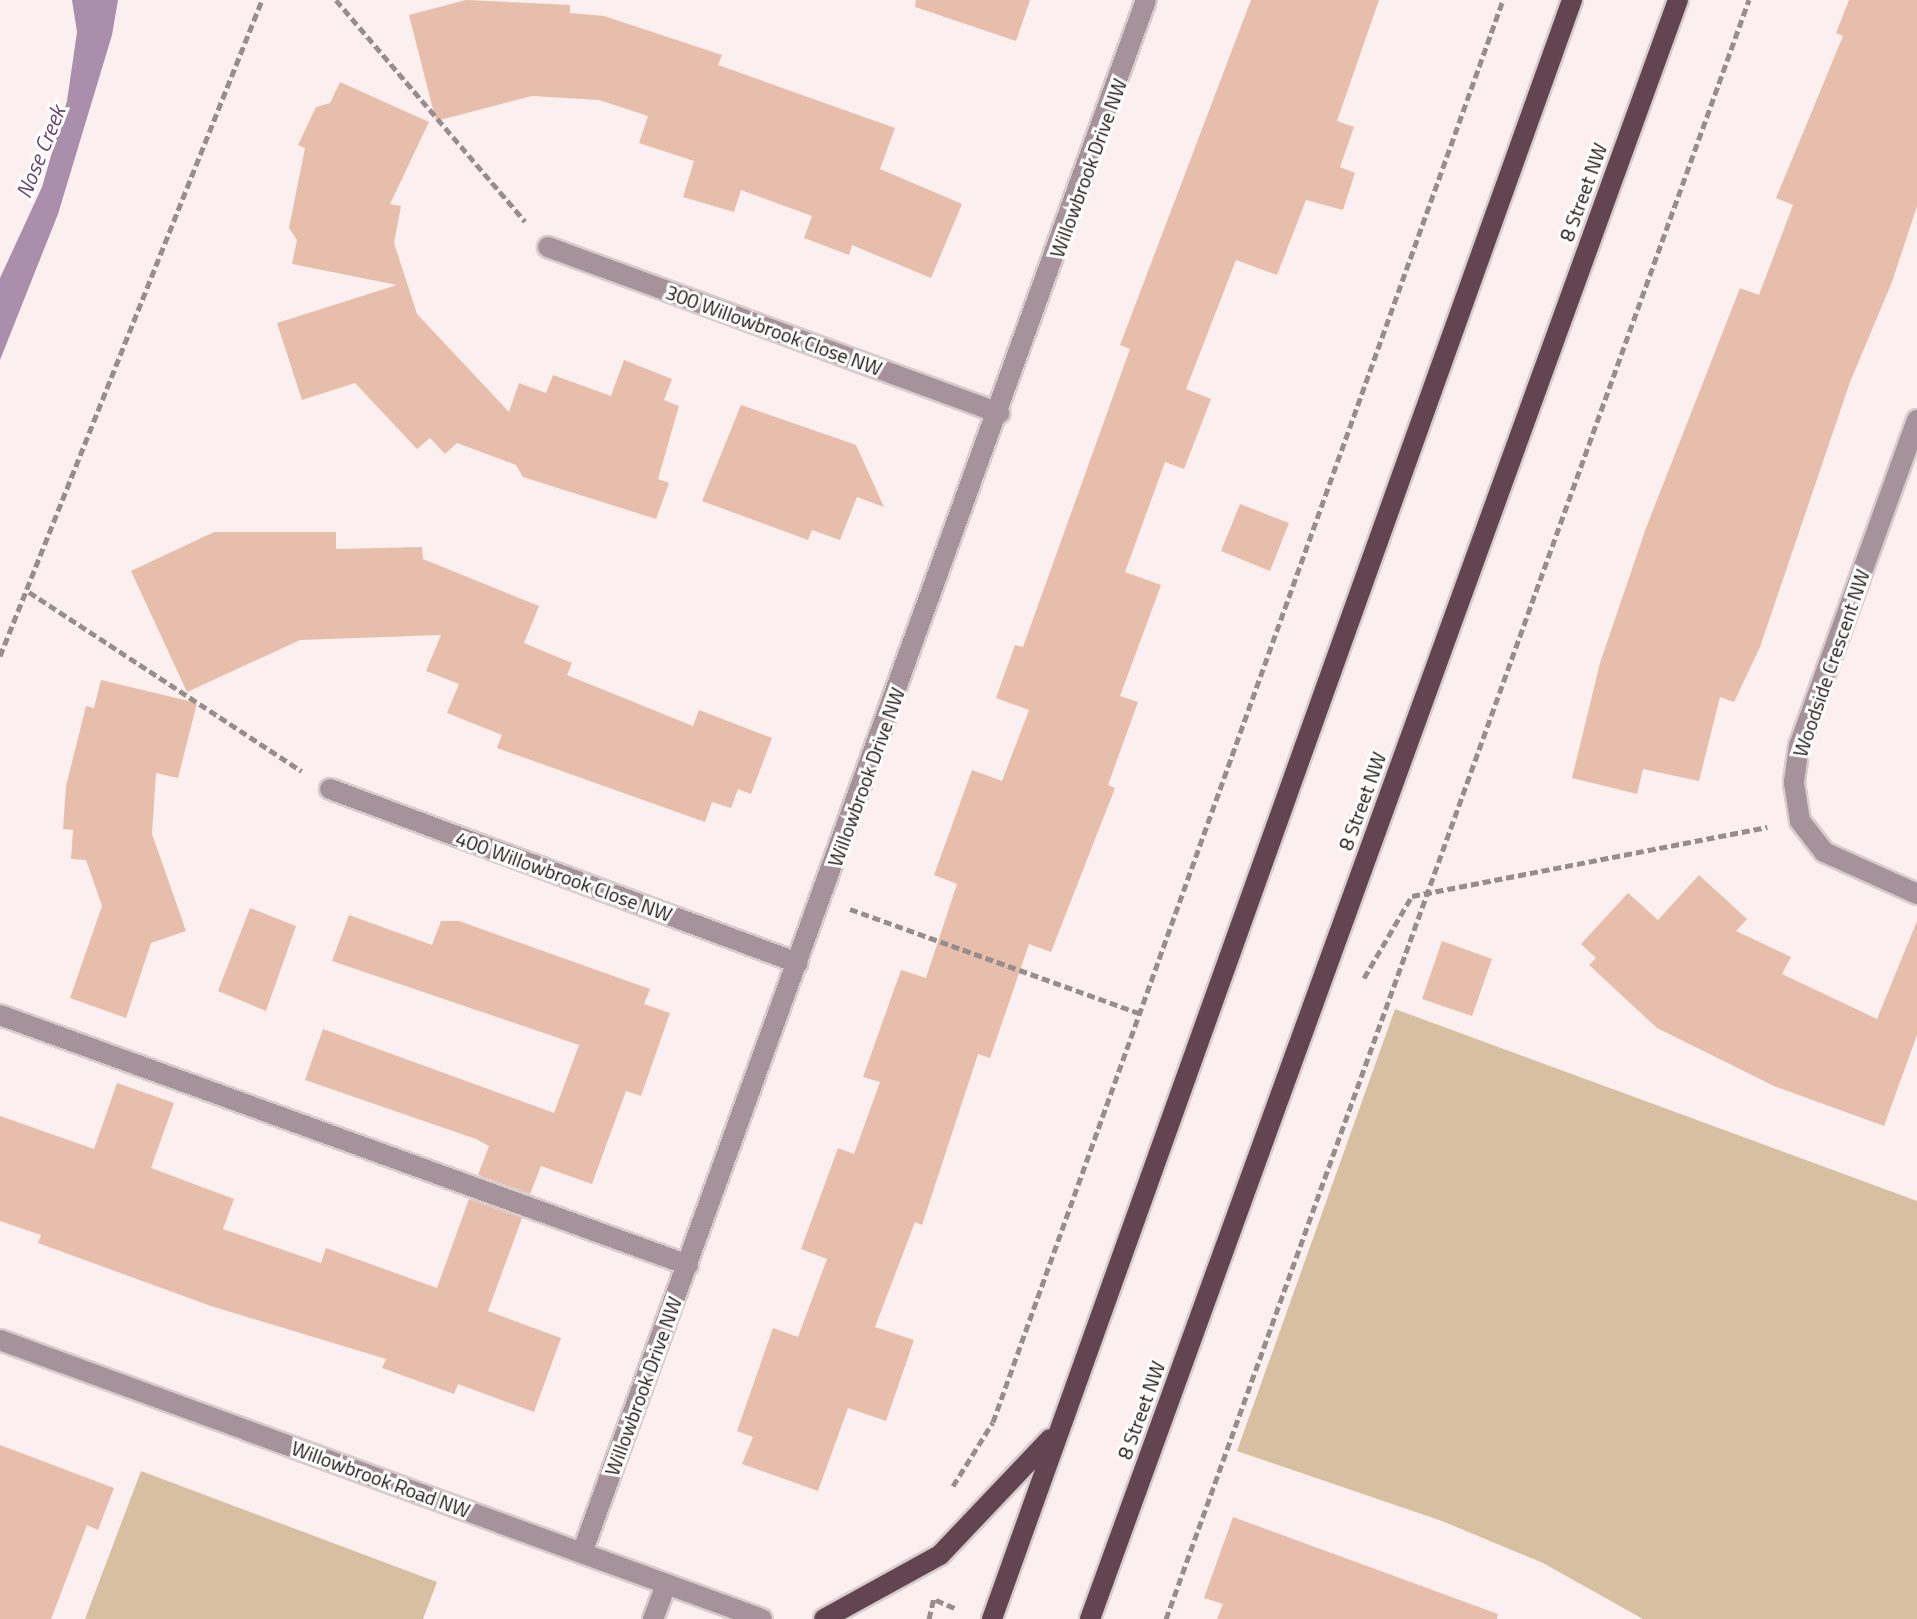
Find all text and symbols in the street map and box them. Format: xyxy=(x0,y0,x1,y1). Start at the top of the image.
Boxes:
street label: Willowbrook Drive NW xyxy=(1044,75,1132,261)
water label: Nose Creek xyxy=(11,102,71,202)
street label: 8 Street NW xyxy=(1554,140,1612,244)
street label: 300 Willowbrook Close NW xyxy=(663,280,885,380)
street label: Woodside Crescent NW xyxy=(1788,566,1874,760)
street label: Willowbrook Drive NW xyxy=(822,684,910,870)
street label: 8 Street NW xyxy=(1333,749,1391,853)
street label: 400 Willowbrook Close NW xyxy=(453,826,675,926)
street label: Willowbrook Drive NW xyxy=(599,1293,687,1479)
street label: 8 Street NW xyxy=(1112,1358,1170,1462)
street label: Willowbrook Road NW xyxy=(288,1436,474,1522)

